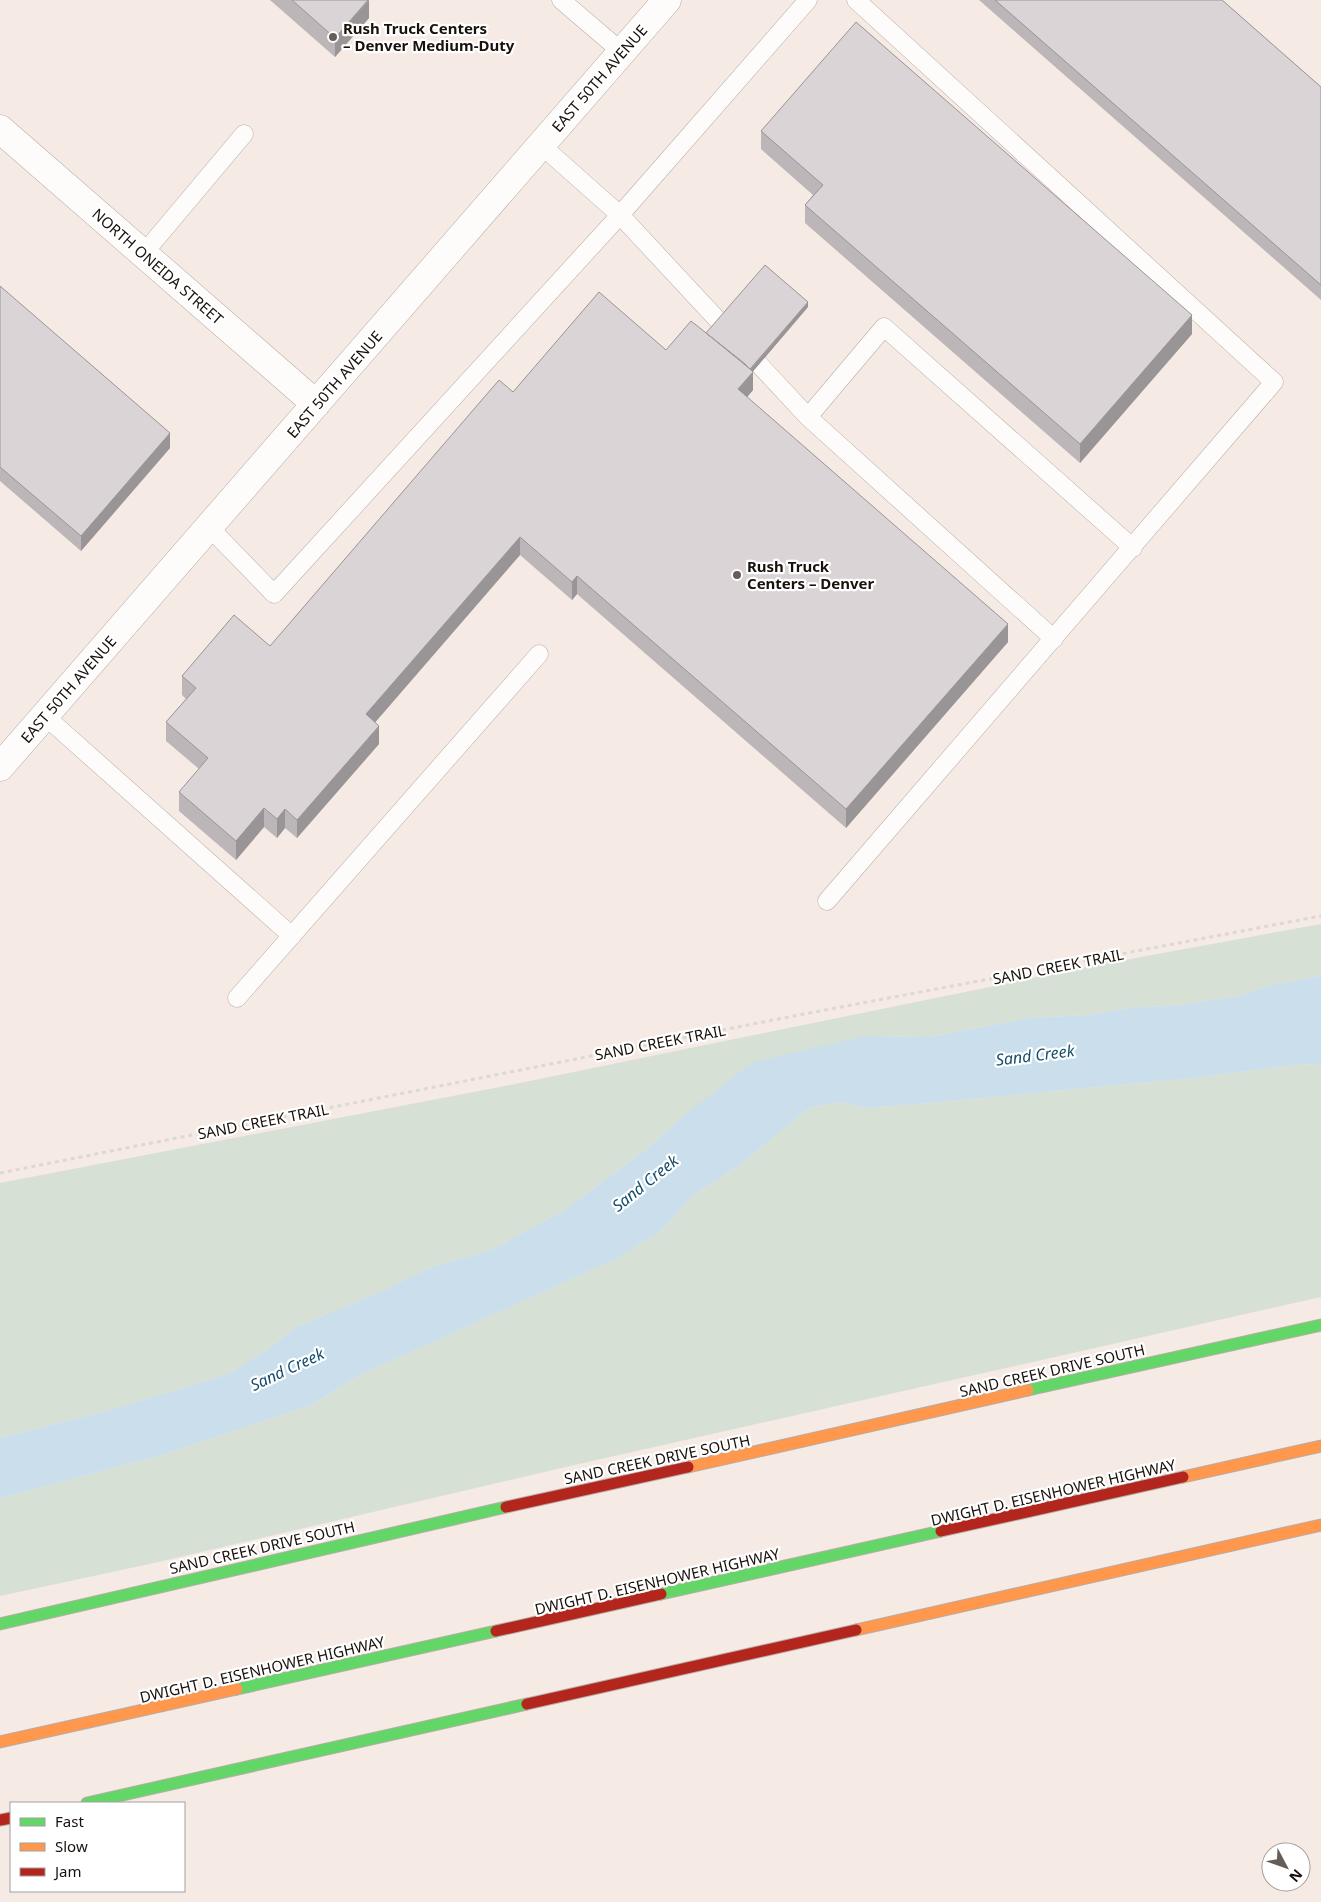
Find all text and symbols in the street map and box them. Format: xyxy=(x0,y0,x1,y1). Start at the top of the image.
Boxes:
place label: Rush Truck Centers – Denver Medium-Duty xyxy=(343,18,515,55)
street label: EAST 50TH AVENUE xyxy=(547,20,651,136)
marker: Rush Truck Centers – Denver Medium-Duty xyxy=(327,31,339,43)
street label: NORTH ONEIDA STREET xyxy=(88,204,228,329)
street label: EAST 50TH AVENUE xyxy=(282,326,386,442)
place label: Rush Truck Centers – Denver xyxy=(747,556,875,593)
marker: Rush Truck Centers – Denver xyxy=(731,569,743,581)
street label: EAST 50TH AVENUE xyxy=(16,631,120,747)
street label: SAND CREEK TRAIL xyxy=(991,943,1125,989)
street label: SAND CREEK TRAIL xyxy=(593,1019,727,1065)
water label: Sand Creek xyxy=(994,1039,1077,1071)
street label: SAND CREEK TRAIL xyxy=(196,1098,330,1144)
water label: Sand Creek xyxy=(607,1149,684,1216)
street label: SAND CREEK DRIVE SOUTH xyxy=(957,1339,1147,1401)
water label: Sand Creek xyxy=(246,1342,329,1396)
street label: SAND CREEK DRIVE SOUTH xyxy=(562,1429,752,1489)
street label: DWIGHT D. EISENHOWER HIGHWAY xyxy=(929,1454,1178,1530)
street label: SAND CREEK DRIVE SOUTH xyxy=(167,1516,357,1578)
street label: DWIGHT D. EISENHOWER HIGHWAY xyxy=(533,1543,782,1619)
street label: DWIGHT D. EISENHOWER HIGHWAY xyxy=(138,1631,387,1707)
legend xyxy=(10,1802,185,1892)
text: Fast xyxy=(55,1811,84,1831)
text: Slow xyxy=(55,1836,88,1856)
north arrow xyxy=(1261,1842,1311,1892)
text: Jam xyxy=(53,1861,82,1881)
text: N xyxy=(1285,1865,1307,1886)

